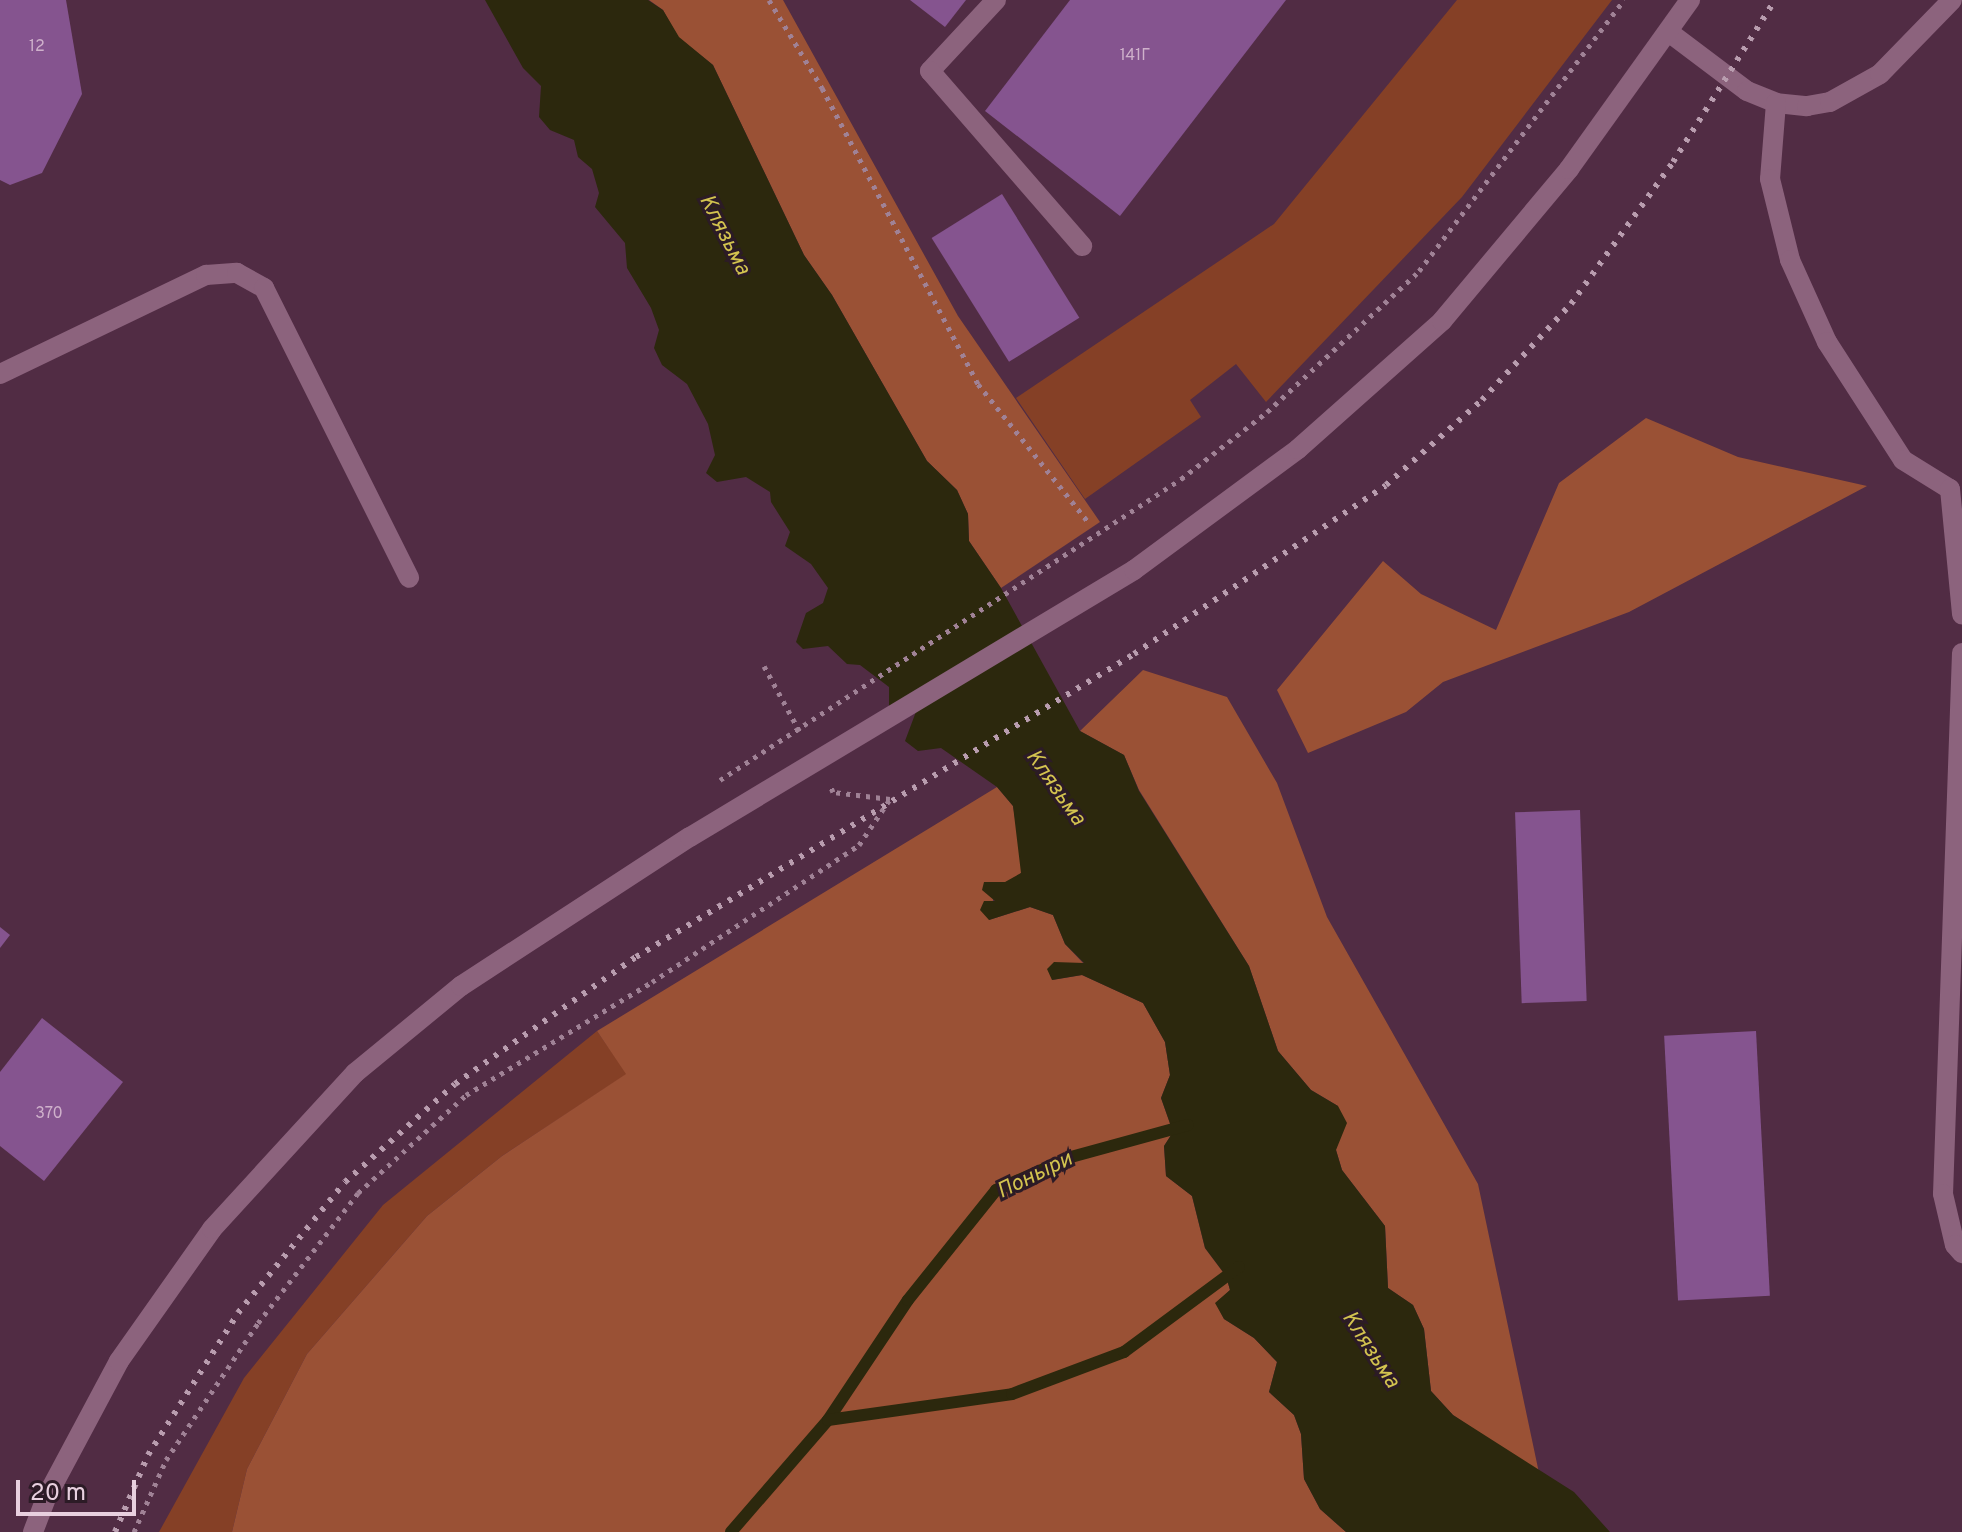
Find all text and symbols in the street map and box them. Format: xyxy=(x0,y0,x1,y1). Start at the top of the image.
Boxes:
house number: 12 xyxy=(29,37,45,57)
house number: 141Г xyxy=(1120,46,1150,66)
water label: Клязьма xyxy=(693,190,755,280)
water label: Клязьма xyxy=(1019,745,1091,831)
house number: 370 xyxy=(35,1104,63,1124)
water label: Поныри xyxy=(993,1146,1077,1206)
water label: Клязьма xyxy=(1335,1306,1405,1394)
scale bar xyxy=(20,1464,140,1514)
text: 20 m xyxy=(30,1479,86,1509)

